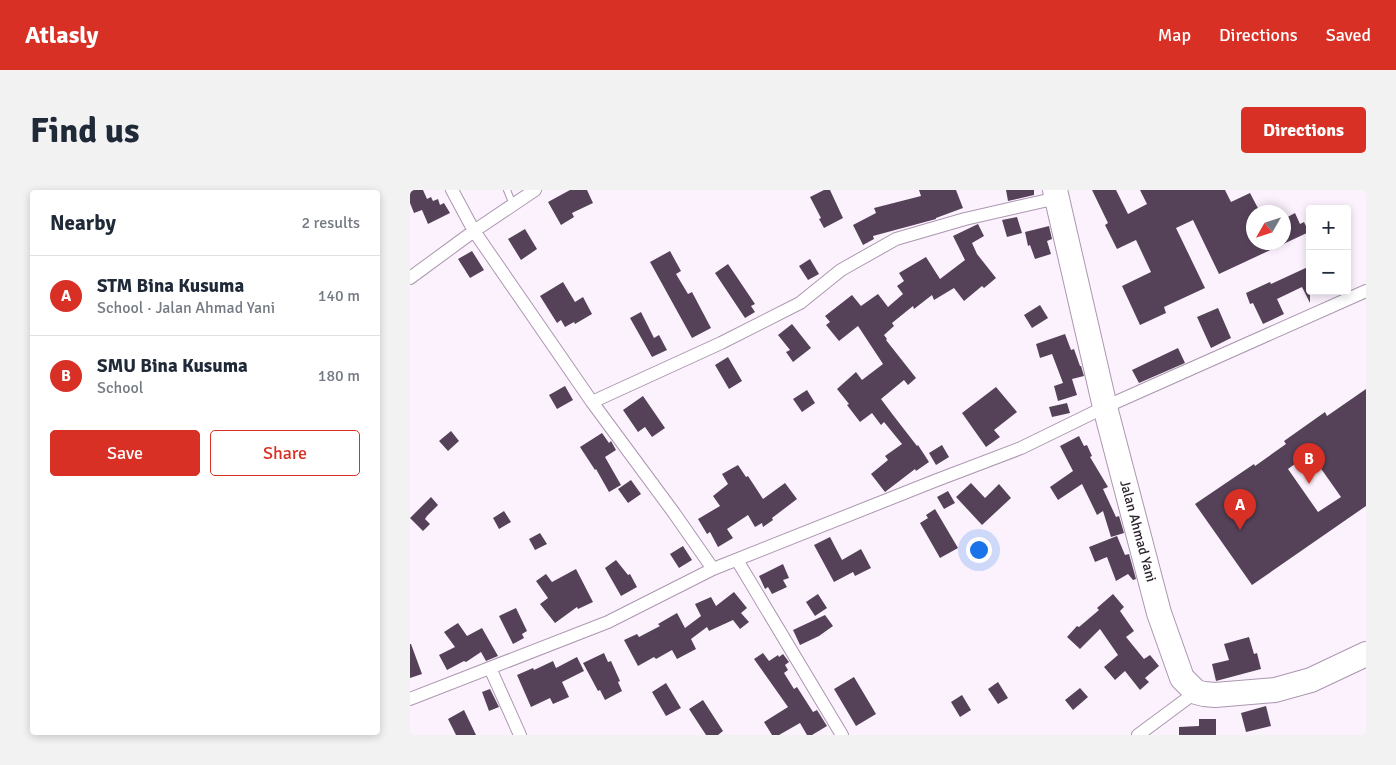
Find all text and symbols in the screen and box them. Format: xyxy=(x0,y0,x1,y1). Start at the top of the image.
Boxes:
text: Atlasly xyxy=(25,20,98,50)
text: Map xyxy=(1158,24,1191,46)
text: Directions xyxy=(1219,24,1298,46)
text: Saved xyxy=(1326,24,1371,46)
button: Directions xyxy=(1241,107,1366,153)
text: Find us xyxy=(30,109,140,152)
north arrow xyxy=(1246,205,1291,250)
map controls xyxy=(1306,205,1351,295)
button: + xyxy=(1306,205,1351,250)
text: Nearby xyxy=(50,210,116,236)
text: 2 results xyxy=(301,213,360,233)
button: − xyxy=(1306,250,1351,295)
text: STM Bina Kusuma xyxy=(97,274,244,298)
text: A xyxy=(61,286,71,306)
text: 140 m xyxy=(318,286,360,306)
text: School · Jalan Ahmad Yani xyxy=(97,298,275,318)
text: SMU Bina Kusuma xyxy=(97,354,248,378)
text: B xyxy=(61,366,71,386)
text: 180 m xyxy=(318,366,360,386)
text: School xyxy=(97,378,143,398)
button: Save xyxy=(50,430,200,476)
button: Share xyxy=(210,430,360,476)
pin: B xyxy=(1293,443,1325,484)
street label: Jalan Ahmad Yani xyxy=(1116,478,1160,584)
pin: A xyxy=(1224,489,1256,530)
your location xyxy=(966,537,992,563)

